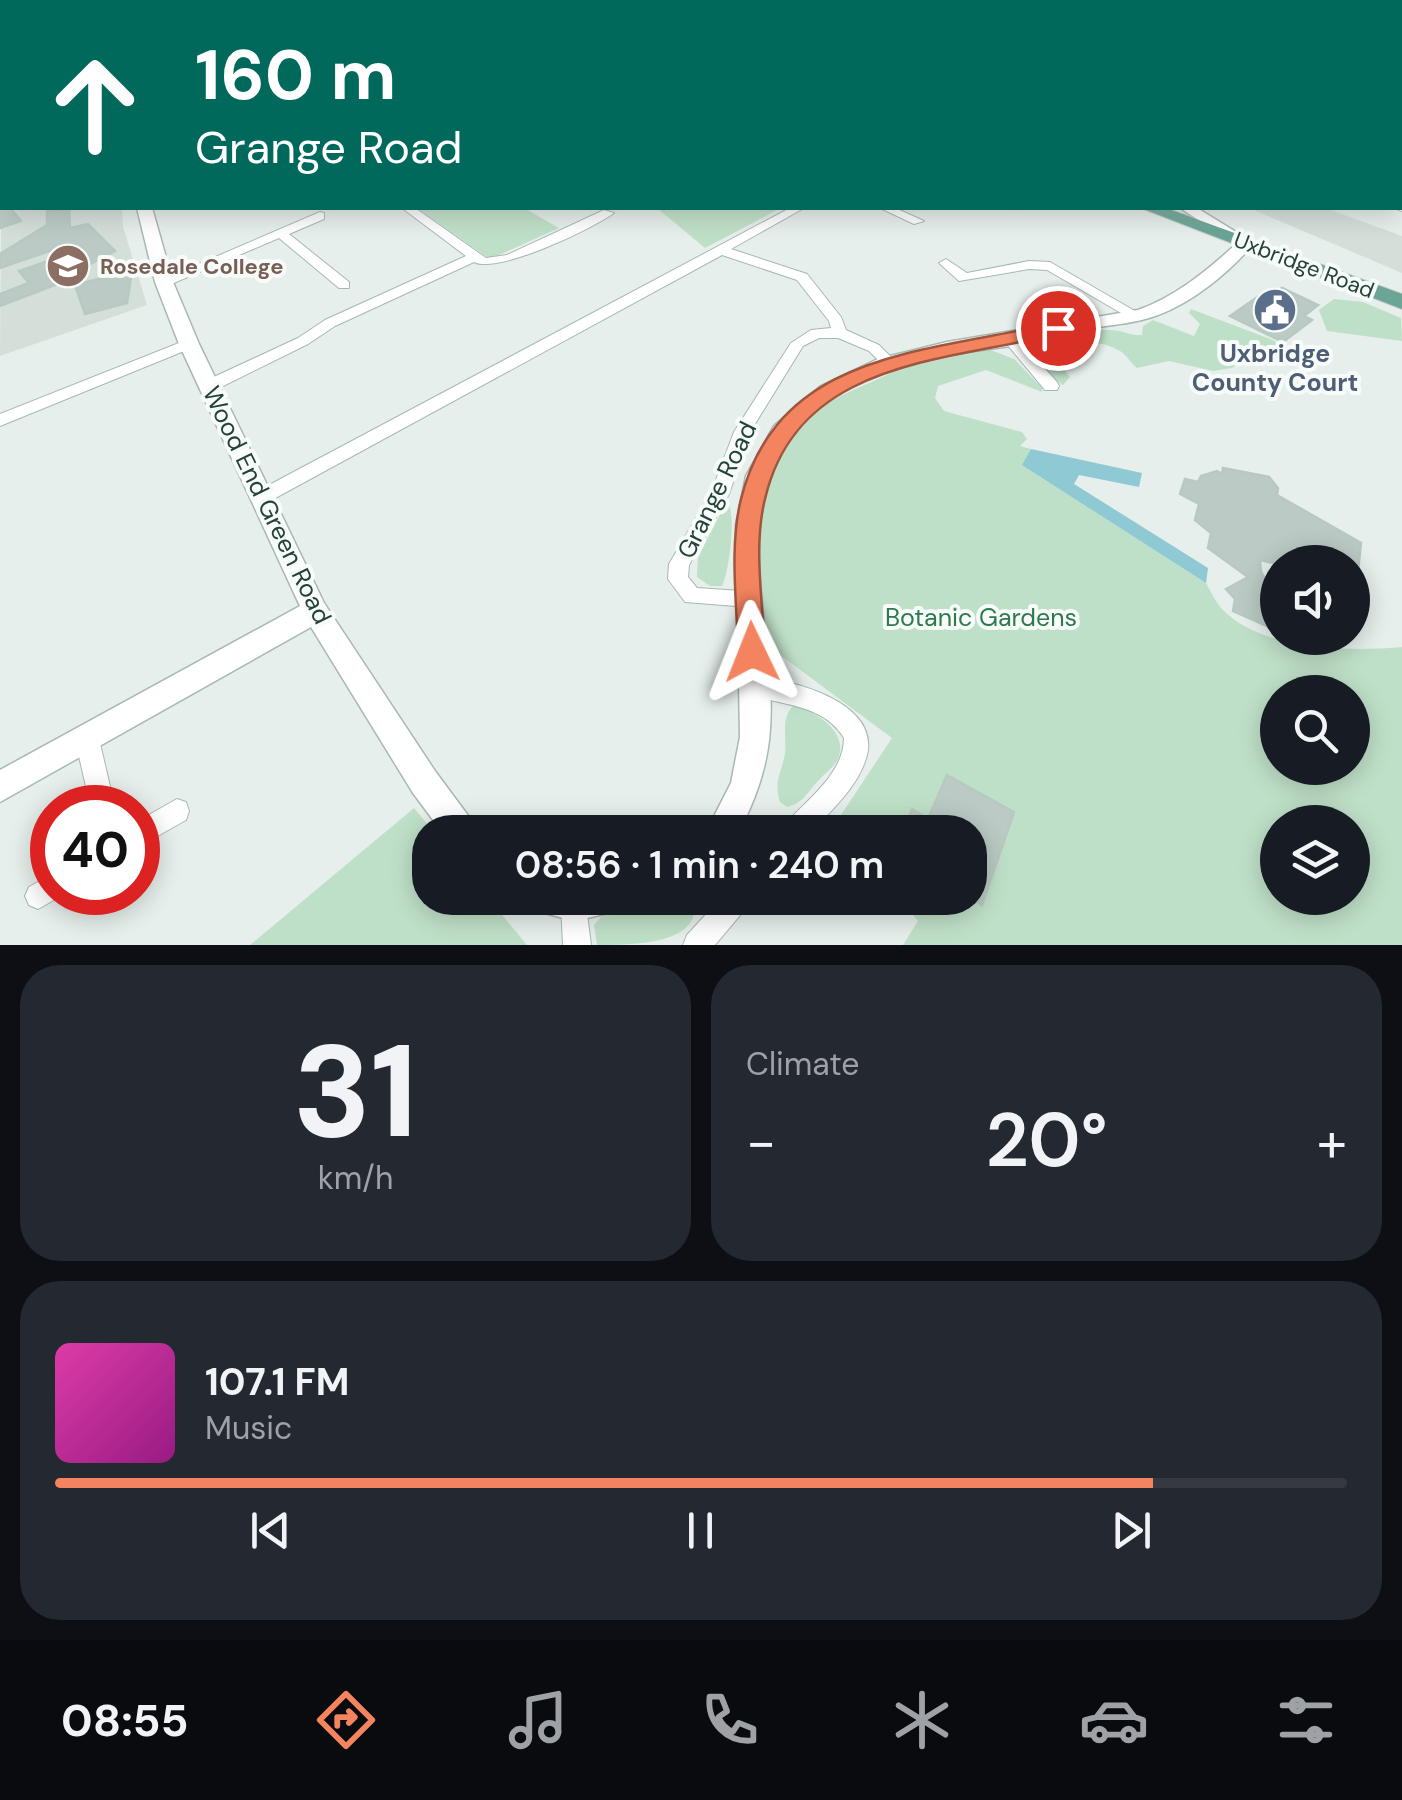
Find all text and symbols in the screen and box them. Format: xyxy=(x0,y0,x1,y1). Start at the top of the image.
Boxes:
text: 160 m xyxy=(195,30,396,121)
icon: ahead xyxy=(30,40,160,170)
text: Grange Road xyxy=(195,118,463,177)
street label: Uxbridge Road xyxy=(1230,225,1378,305)
school or university icon: Rosedale College xyxy=(45,243,91,289)
place label: Rosedale College xyxy=(100,252,283,281)
pin xyxy=(1016,286,1101,371)
public building icon: Uxbridge County Court xyxy=(1252,287,1298,333)
icon: arrive xyxy=(1031,301,1086,356)
place label: Uxbridge County Court xyxy=(1192,337,1358,399)
street label: Wood End Green Road xyxy=(195,380,339,630)
street label: Grange Road xyxy=(670,416,764,564)
map controls xyxy=(1260,545,1370,915)
button: sound xyxy=(1260,545,1370,655)
position arrow xyxy=(700,600,804,704)
park label: Botanic Gardens xyxy=(885,601,1077,634)
button: search xyxy=(1260,675,1370,785)
speed limit sign: 40 xyxy=(30,785,160,915)
button: layers xyxy=(1260,805,1370,915)
text: 08:56 · 1 min · 240 m xyxy=(515,840,884,890)
text: 31 xyxy=(293,1007,418,1176)
text: Climate xyxy=(746,1043,860,1085)
text: 20° xyxy=(986,1092,1107,1189)
text: − xyxy=(746,1106,776,1178)
text: + xyxy=(1317,1106,1347,1178)
text: km/h xyxy=(318,1157,393,1199)
text: 107.1 FM xyxy=(205,1357,349,1407)
text: Music xyxy=(205,1407,292,1449)
icon: previous xyxy=(243,1503,298,1558)
icon: pause xyxy=(673,1503,728,1558)
icon: next xyxy=(1104,1503,1159,1558)
icon: directions xyxy=(311,1685,381,1755)
icon: music xyxy=(503,1685,573,1755)
icon: phone xyxy=(695,1685,765,1755)
icon: climate xyxy=(887,1685,957,1755)
icon: car xyxy=(1079,1685,1149,1755)
icon: filters xyxy=(1271,1685,1341,1755)
text: 08:55 xyxy=(61,1691,189,1750)

